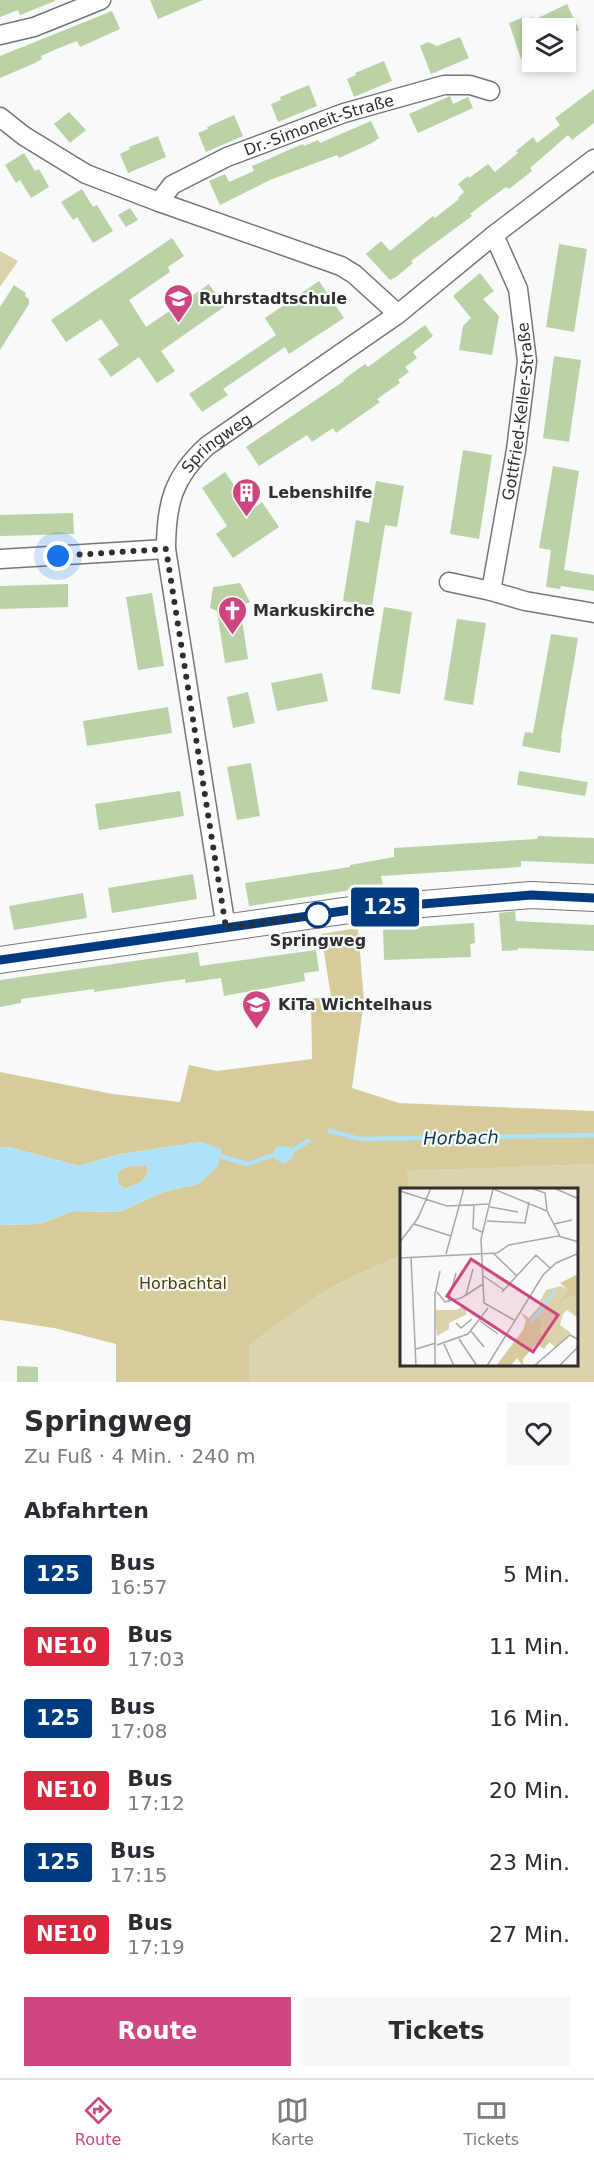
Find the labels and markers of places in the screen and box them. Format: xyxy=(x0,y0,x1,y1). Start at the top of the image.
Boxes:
school or university icon: Ruhrstadtschule xyxy=(162,282,194,324)
place label: Ruhrstadtschule xyxy=(199,289,347,308)
building icon: Lebenshilfe xyxy=(231,476,263,518)
place label: Lebenshilfe xyxy=(268,483,373,502)
church icon: Markuskirche xyxy=(216,594,248,636)
place label: Markuskirche xyxy=(253,601,375,620)
marker: Springweg xyxy=(305,902,331,928)
place label: Springweg xyxy=(270,931,366,950)
school or university icon: KiTa Wichtelhaus xyxy=(241,988,273,1030)
place label: KiTa Wichtelhaus xyxy=(278,995,432,1014)

